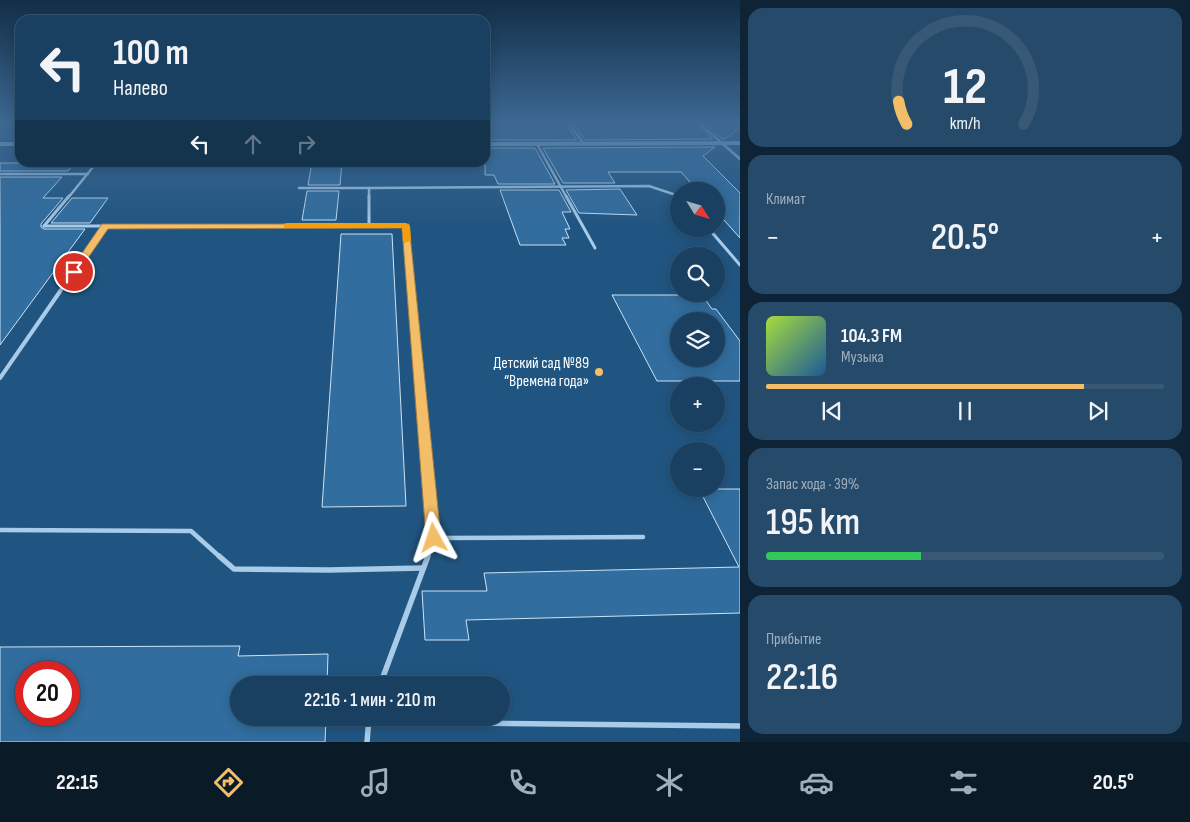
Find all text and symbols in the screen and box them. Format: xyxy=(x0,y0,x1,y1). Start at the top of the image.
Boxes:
text: 100 m xyxy=(113,32,189,75)
icon: left xyxy=(30,35,95,100)
text: 12 xyxy=(943,56,987,119)
text: Налево xyxy=(113,75,168,102)
text: km/h xyxy=(950,113,980,134)
icon: left xyxy=(186,130,214,158)
icon: ahead xyxy=(239,130,267,158)
icon: right xyxy=(292,130,320,158)
north arrow xyxy=(670,182,725,238)
map controls xyxy=(670,182,725,497)
text: Климат xyxy=(766,190,806,209)
text: 20.5° xyxy=(931,215,999,260)
text: − xyxy=(766,221,780,254)
text: + xyxy=(1150,221,1164,254)
button: search xyxy=(670,247,725,302)
pin xyxy=(53,251,95,293)
icon: arrive xyxy=(60,258,88,286)
button: layers xyxy=(670,312,725,367)
text: 104.3 FM xyxy=(841,325,902,348)
text: Музыка xyxy=(841,348,884,367)
place label: Детский сад №89 “Времена года» xyxy=(494,354,589,391)
marker: Детский сад №89 “Времена года» xyxy=(593,366,605,378)
button: + xyxy=(670,377,725,432)
icon: previous xyxy=(818,397,846,425)
icon: pause xyxy=(951,397,979,425)
icon: next xyxy=(1084,397,1112,425)
button: − xyxy=(670,442,725,497)
text: Запас хода · 39% xyxy=(766,475,859,494)
text: 195 km xyxy=(766,500,860,545)
position arrow xyxy=(407,511,459,563)
text: Прибытие xyxy=(766,630,821,649)
text: 22:16 xyxy=(766,655,838,700)
speed limit sign: 20 xyxy=(15,661,80,726)
text: 22:16 · 1 мин · 210 m xyxy=(304,689,436,712)
icon: directions xyxy=(211,765,246,800)
icon: music xyxy=(358,765,393,800)
icon: phone xyxy=(505,765,540,800)
icon: climate xyxy=(652,765,687,800)
icon: car xyxy=(799,765,834,800)
icon: filters xyxy=(946,765,981,800)
text: 22:15 xyxy=(56,769,99,796)
text: 20.5° xyxy=(1093,769,1134,796)

